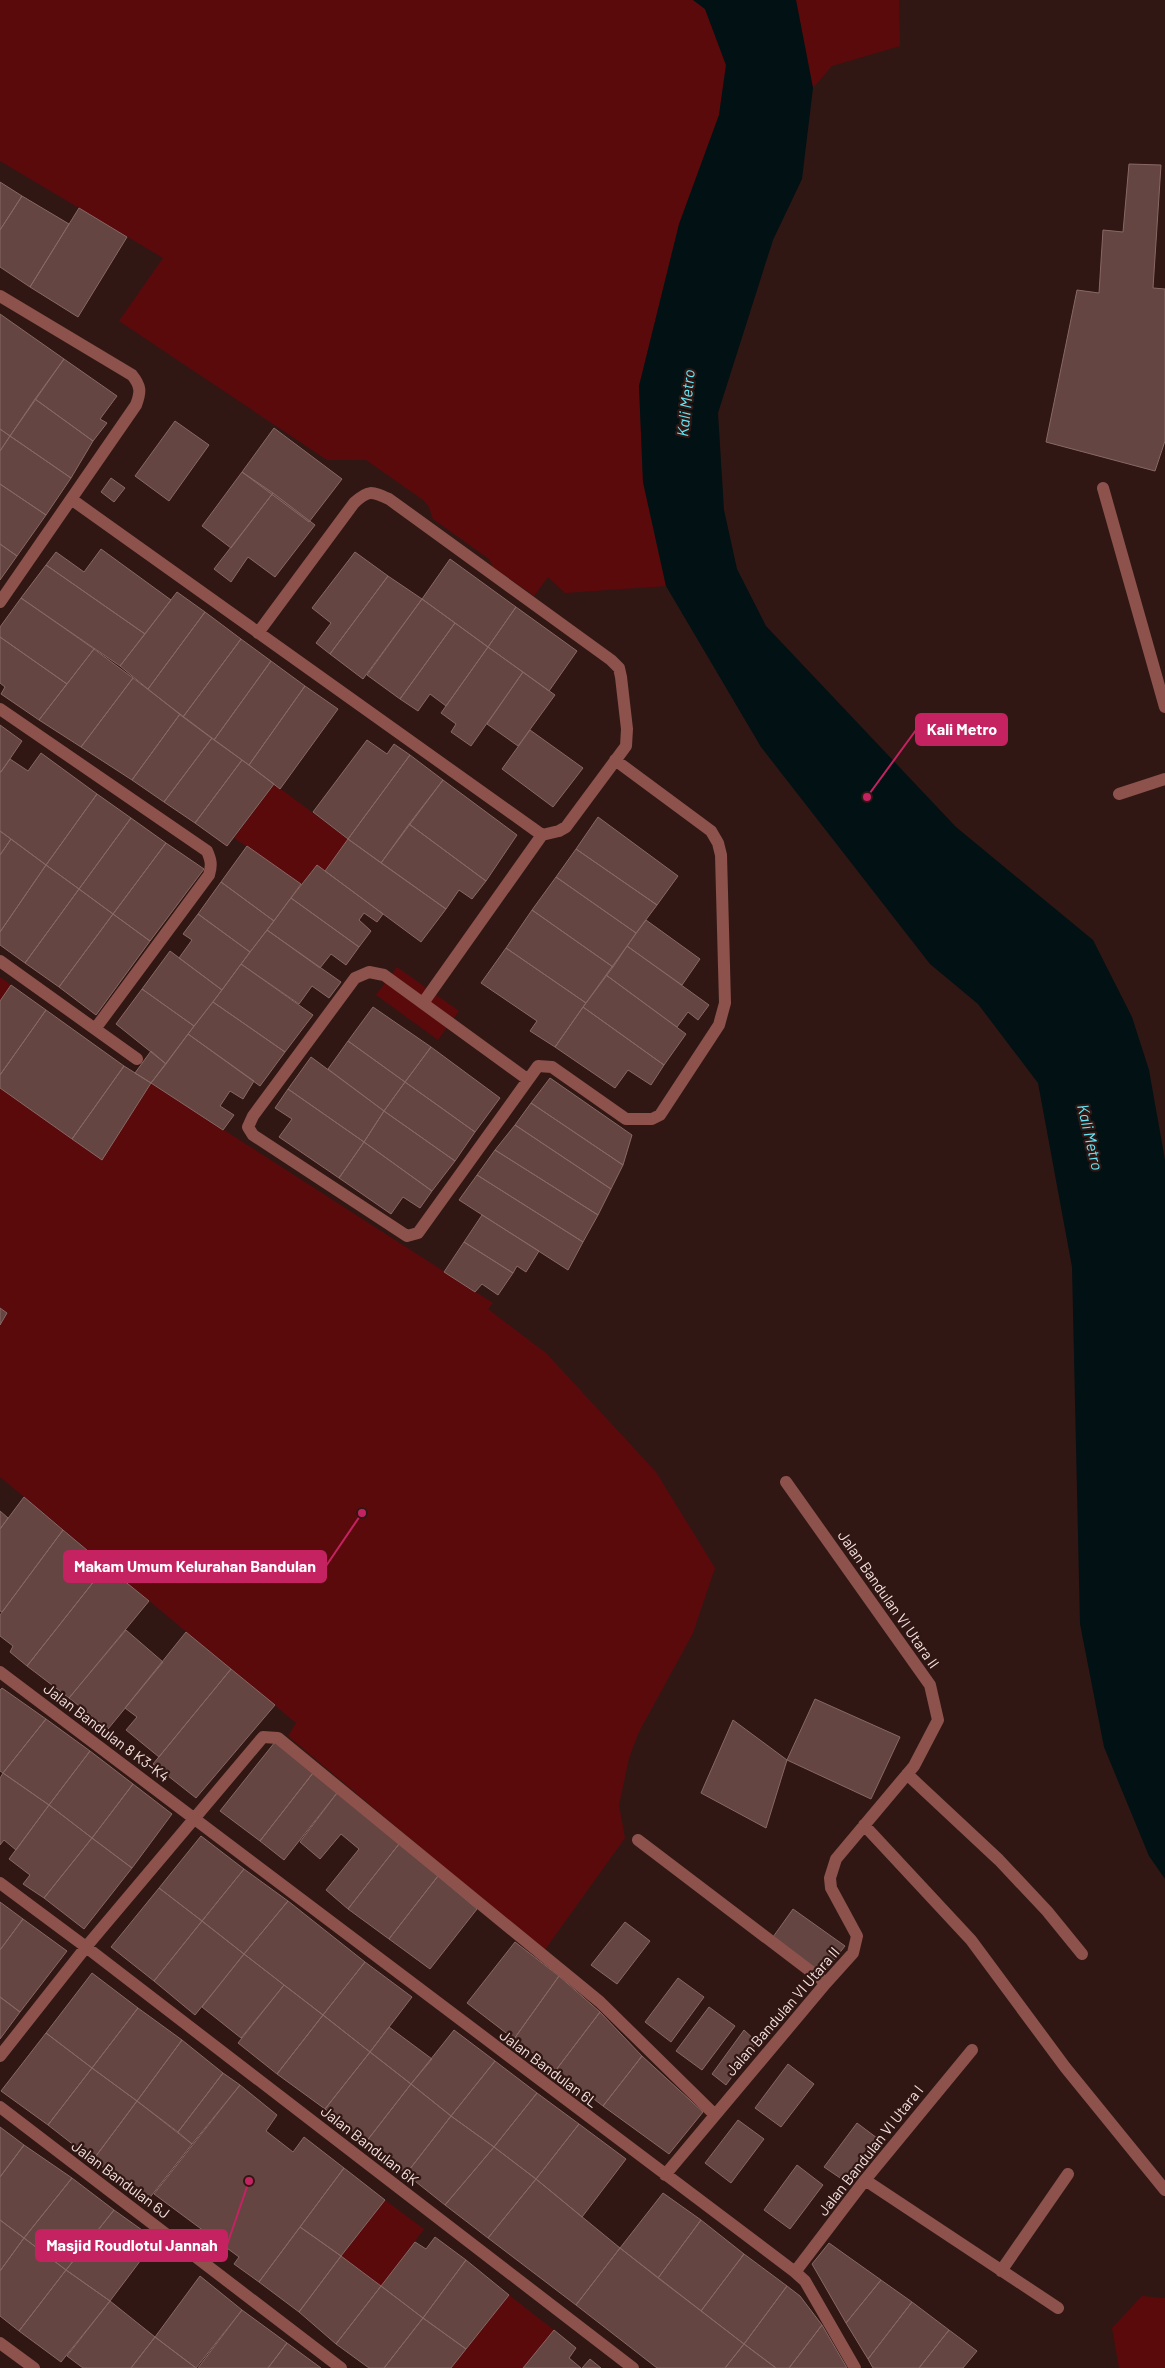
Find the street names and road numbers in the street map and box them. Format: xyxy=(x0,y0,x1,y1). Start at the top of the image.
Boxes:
street label: Jalan Bandulan VI Utara II xyxy=(834,1527,944,1671)
street label: Jalan Bandulan 8 K3-K4 xyxy=(41,1679,173,1785)
street label: Jalan Bandulan VI Utara II xyxy=(721,1943,843,2079)
street label: Jalan Bandulan 6L xyxy=(496,2025,602,2111)
street label: Jalan Bandulan VI Utara I xyxy=(814,2081,926,2219)
street label: Jalan Bandulan 6K xyxy=(318,2101,422,2189)
street label: Jalan Bandulan 6J xyxy=(68,2136,174,2222)

